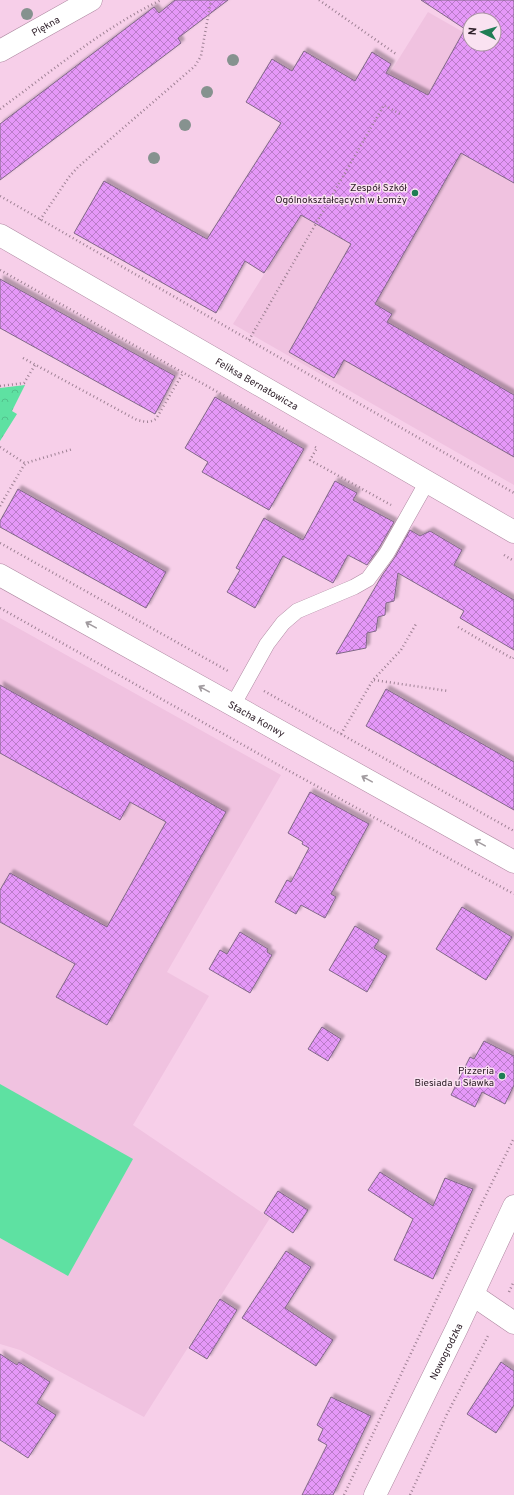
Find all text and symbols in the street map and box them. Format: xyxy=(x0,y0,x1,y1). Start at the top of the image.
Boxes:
north arrow xyxy=(462,12,502,52)
street label: Piękna xyxy=(30,14,63,40)
text: N xyxy=(466,27,480,36)
place label: Zespół Szkół Ogólnokształcących w Łomży xyxy=(275,182,407,207)
marker: Zespół Szkół Ogólnokształcących w Łomży xyxy=(410,188,420,198)
street label: Feliksa Bernatowicza xyxy=(213,356,300,414)
one-way arrow xyxy=(85,621,97,629)
one-way arrow xyxy=(198,684,210,692)
street label: Stacha Konwy xyxy=(225,699,287,741)
one-way arrow xyxy=(361,775,373,782)
one-way arrow xyxy=(474,838,486,846)
place label: Pizzeria Biesiada u Sławka xyxy=(415,1065,494,1090)
marker: Pizzeria Biesiada u Sławka xyxy=(497,1071,507,1081)
street label: Nowogrodzka xyxy=(427,1322,466,1383)

